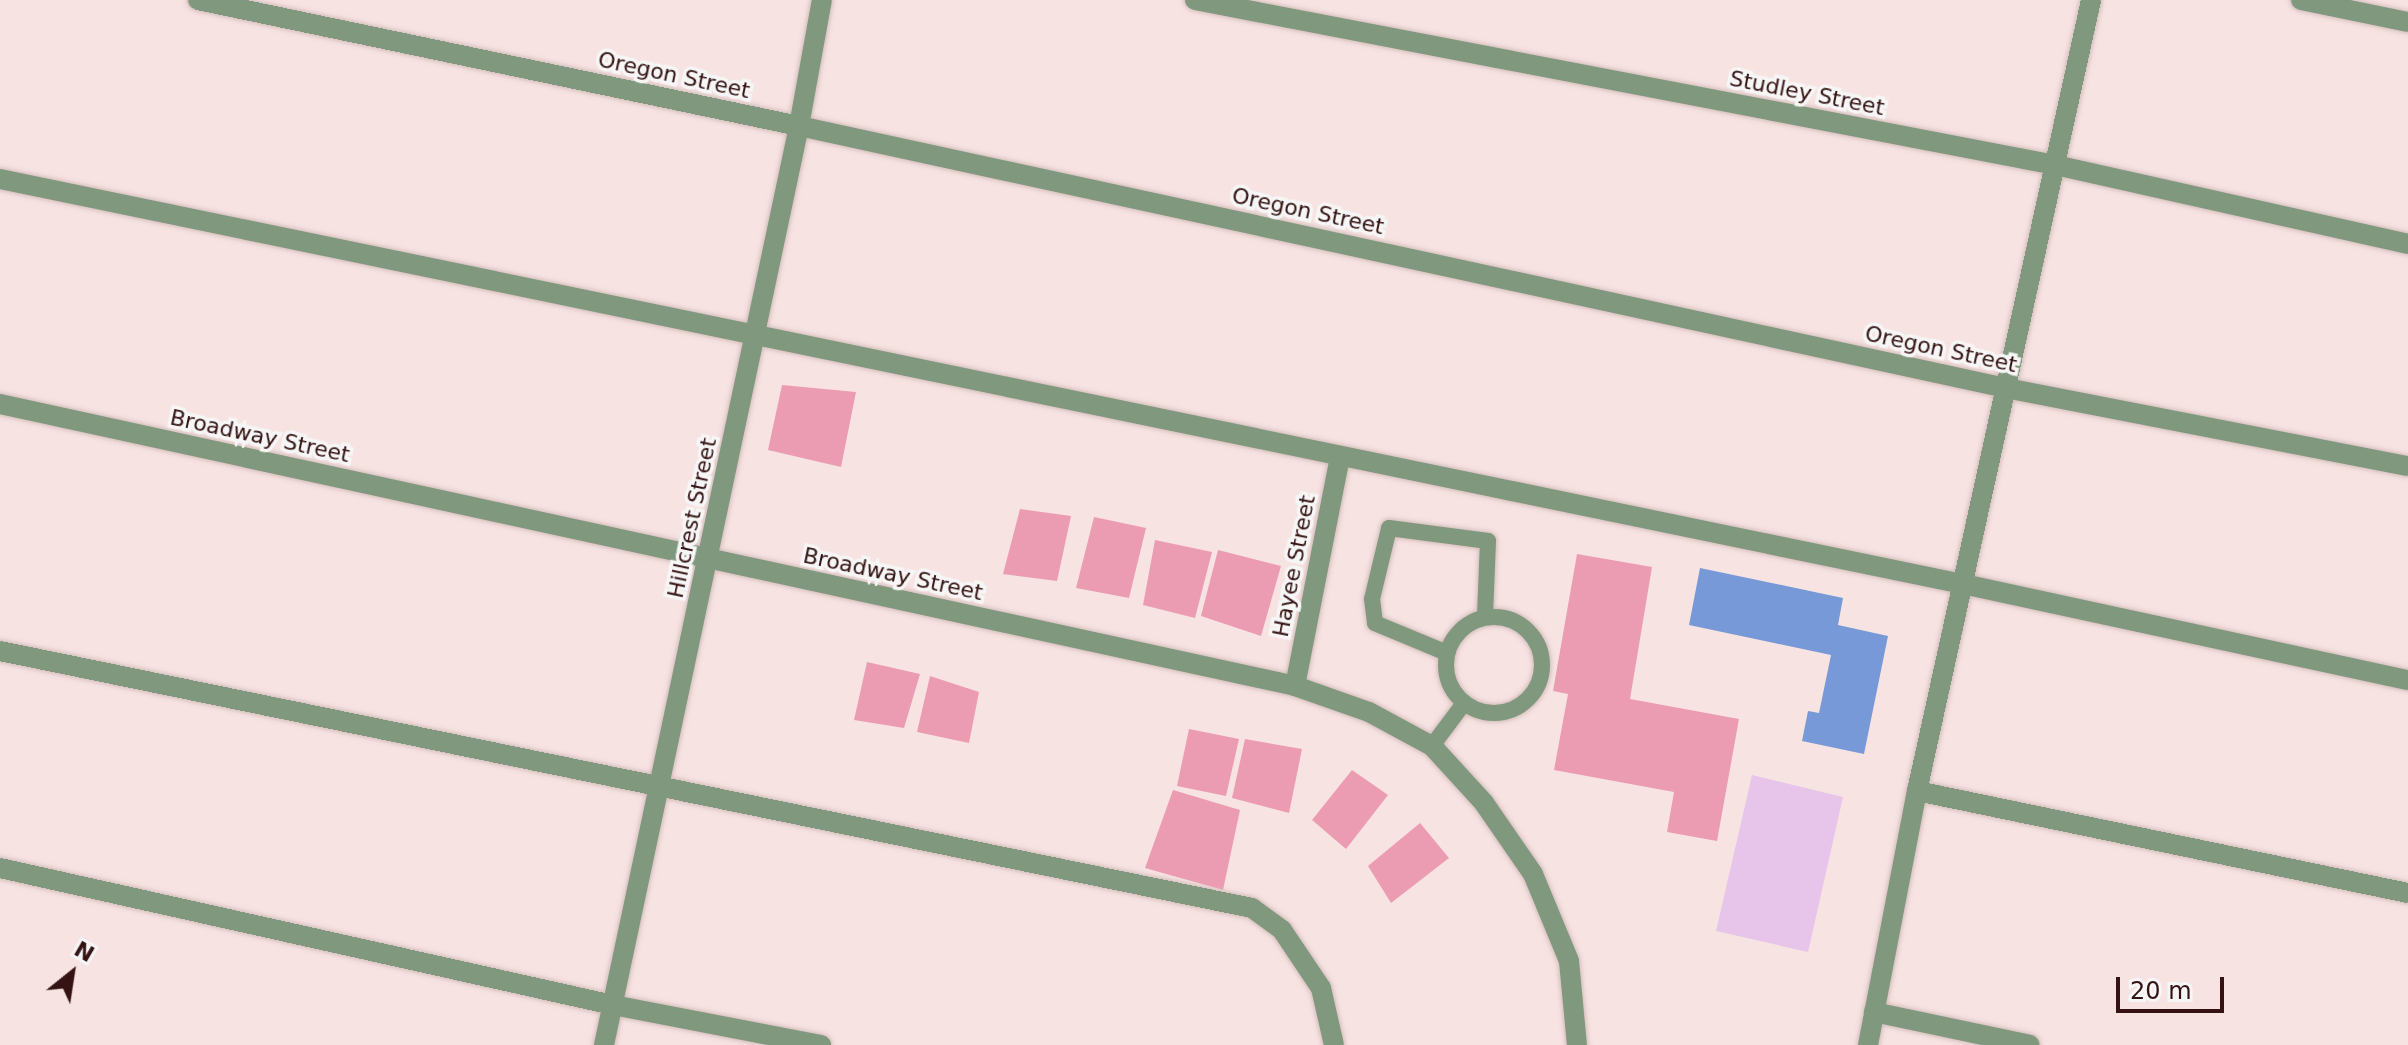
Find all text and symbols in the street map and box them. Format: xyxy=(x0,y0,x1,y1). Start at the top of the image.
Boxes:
street label: Oregon Street xyxy=(596,46,752,104)
street label: Studley Street xyxy=(1727,65,1887,121)
street label: Oregon Street xyxy=(1230,182,1386,240)
street label: Oregon Street xyxy=(1863,320,2019,378)
street label: Broadway Street xyxy=(168,404,352,468)
street label: Hillcrest Street xyxy=(662,436,722,600)
street label: Hayee Street xyxy=(1267,493,1321,639)
street label: Broadway Street xyxy=(801,542,985,606)
north arrow xyxy=(32,933,112,1013)
text: N xyxy=(70,936,98,967)
scale bar xyxy=(2120,961,2228,1011)
text: 20 m xyxy=(2130,977,2192,1005)

